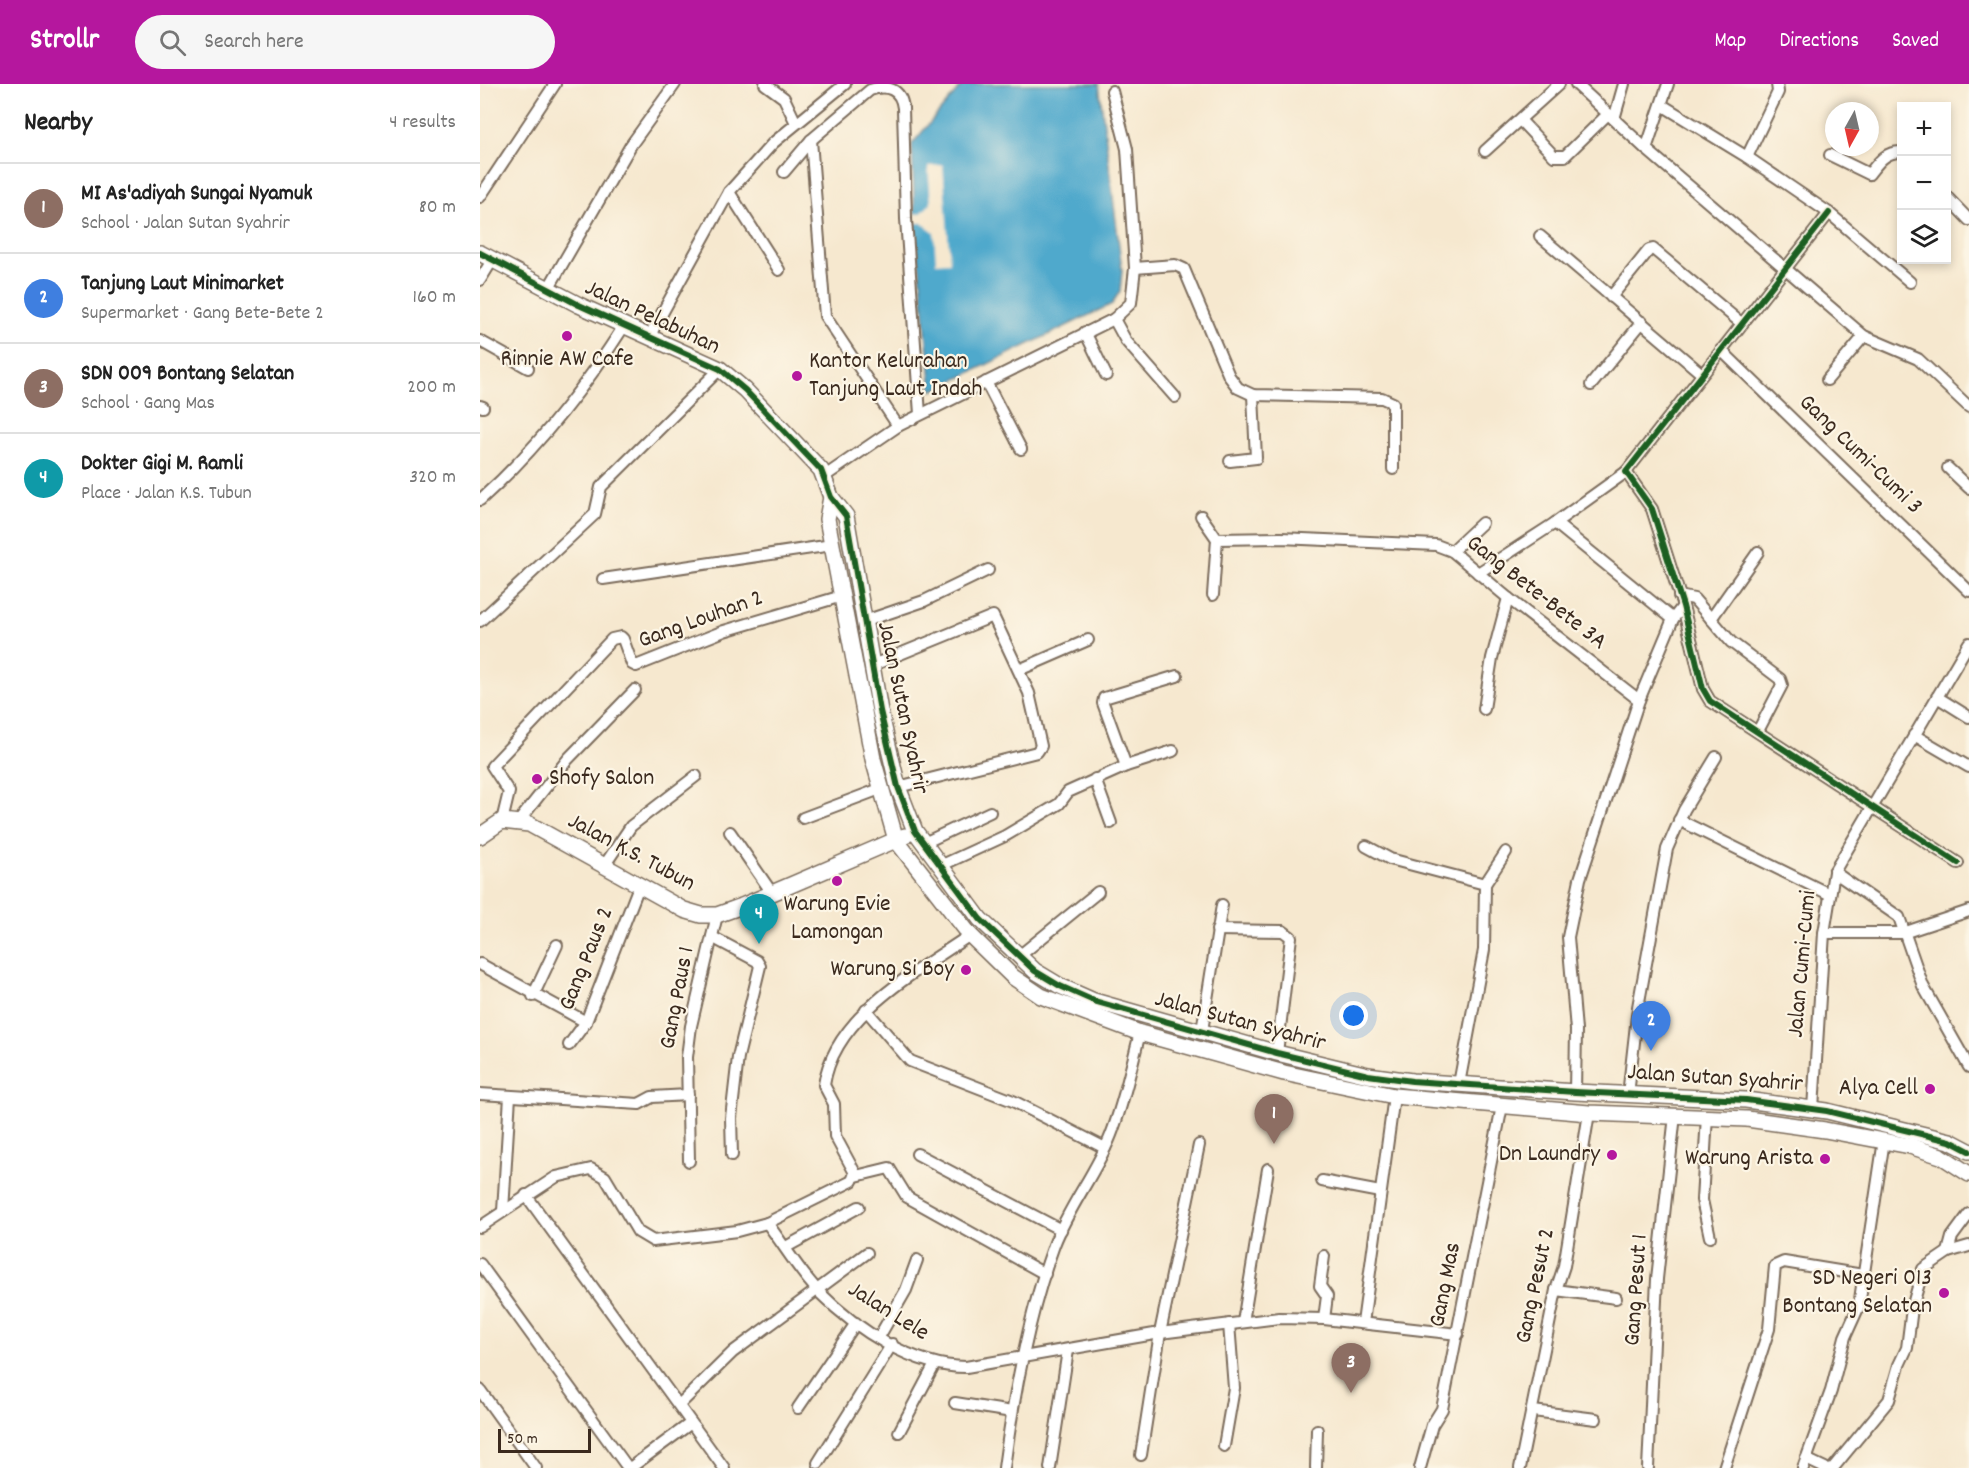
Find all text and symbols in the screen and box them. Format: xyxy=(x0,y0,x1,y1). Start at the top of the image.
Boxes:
search box xyxy=(135,15,555,69)
text: Strollr xyxy=(30,22,99,62)
icon: search xyxy=(156,26,189,59)
text: Search here xyxy=(204,27,304,58)
text: Map xyxy=(1715,27,1746,57)
text: Directions xyxy=(1779,27,1859,57)
text: Saved xyxy=(1892,27,1939,57)
north arrow xyxy=(1825,102,1879,156)
map controls xyxy=(1897,102,1951,264)
button: + xyxy=(1897,102,1951,156)
text: Nearby xyxy=(24,105,92,142)
text: 4 results xyxy=(389,109,456,137)
button: − xyxy=(1897,156,1951,210)
text: MI As'adiyah Sungai Nyamuk xyxy=(81,179,312,210)
text: 1 xyxy=(41,194,46,222)
text: 80 m xyxy=(419,194,456,222)
text: School · Jalan Sutan Syahrir xyxy=(81,210,290,238)
button: layers xyxy=(1897,210,1951,264)
text: Tanjung Laut Minimarket xyxy=(81,269,284,300)
street label: Jalan Pelabuhan xyxy=(579,272,725,364)
text: 2 xyxy=(39,284,48,312)
text: 160 m xyxy=(413,284,456,312)
text: Supermarket · Gang Bete-Bete 2 xyxy=(81,300,324,328)
marker: Rinnie AW Cafe xyxy=(560,329,574,343)
place label: Rinnie AW Cafe xyxy=(500,343,634,377)
place label: Kantor Kelurahan Tanjung Laut Indah xyxy=(809,345,982,407)
text: SDN 009 Bontang Selatan xyxy=(81,359,294,390)
marker: Kantor Kelurahan Tanjung Laut Indah xyxy=(790,369,804,383)
text: 3 xyxy=(39,374,48,402)
text: 200 m xyxy=(407,374,456,402)
street label: Gang Cumi-Cumi 3 xyxy=(1790,387,1930,523)
text: School · Gang Mas xyxy=(81,390,215,418)
text: Dokter Gigi M. Ramli xyxy=(81,449,243,480)
text: 4 xyxy=(39,464,48,492)
text: 320 m xyxy=(409,464,456,492)
text: Place · Jalan K.S. Tubun xyxy=(81,480,252,508)
street label: Gang Bete-Bete 3A xyxy=(1458,527,1614,659)
street label: Gang Louhan 2 xyxy=(634,582,768,658)
street label: Jalan Sutan Syahrir xyxy=(867,618,937,798)
place label: Shofy Salon xyxy=(549,762,654,796)
marker: Shofy Salon xyxy=(530,772,544,786)
street label: Jalan K.S. Tubun xyxy=(561,805,701,901)
marker: Warung Evie Lamongan xyxy=(830,874,844,888)
place label: Warung Evie Lamongan xyxy=(783,888,891,950)
street label: Jalan Cumi-Cumi xyxy=(1780,889,1826,1039)
pin: 4 xyxy=(740,894,778,944)
street label: Gang Paus 2 xyxy=(551,902,623,1016)
street label: Gang Paus 1 xyxy=(651,944,705,1052)
place label: Warung Si Boy xyxy=(830,953,955,987)
marker: Warung Si Boy xyxy=(959,963,973,977)
street label: Jalan Sutan Syahrir xyxy=(1151,983,1329,1061)
your location xyxy=(1339,1001,1368,1030)
pin: 2 xyxy=(1632,1002,1670,1051)
street label: Jalan Sutan Syahrir xyxy=(1626,1056,1804,1102)
place label: Alya Cell xyxy=(1839,1072,1918,1106)
marker: Alya Cell xyxy=(1923,1082,1937,1096)
pin: 1 xyxy=(1254,1094,1294,1144)
place label: Dn Laundry xyxy=(1499,1138,1601,1172)
place label: Warung Arista xyxy=(1685,1142,1814,1176)
marker: Dn Laundry xyxy=(1605,1148,1619,1162)
marker: Warung Arista xyxy=(1818,1152,1832,1166)
street label: Gang Pesut 2 xyxy=(1507,1225,1565,1347)
street label: Gang Pesut 1 xyxy=(1616,1233,1658,1347)
street label: Gang Mas xyxy=(1421,1240,1471,1330)
place label: SD Negeri 013 Bontang Selatan xyxy=(1782,1262,1932,1324)
street label: Jalan Lele xyxy=(841,1274,935,1350)
marker: SD Negeri 013 Bontang Selatan xyxy=(1937,1286,1951,1300)
pin: 3 xyxy=(1332,1344,1370,1393)
scale bar xyxy=(498,1426,591,1454)
text: 50 m xyxy=(507,1428,538,1451)

